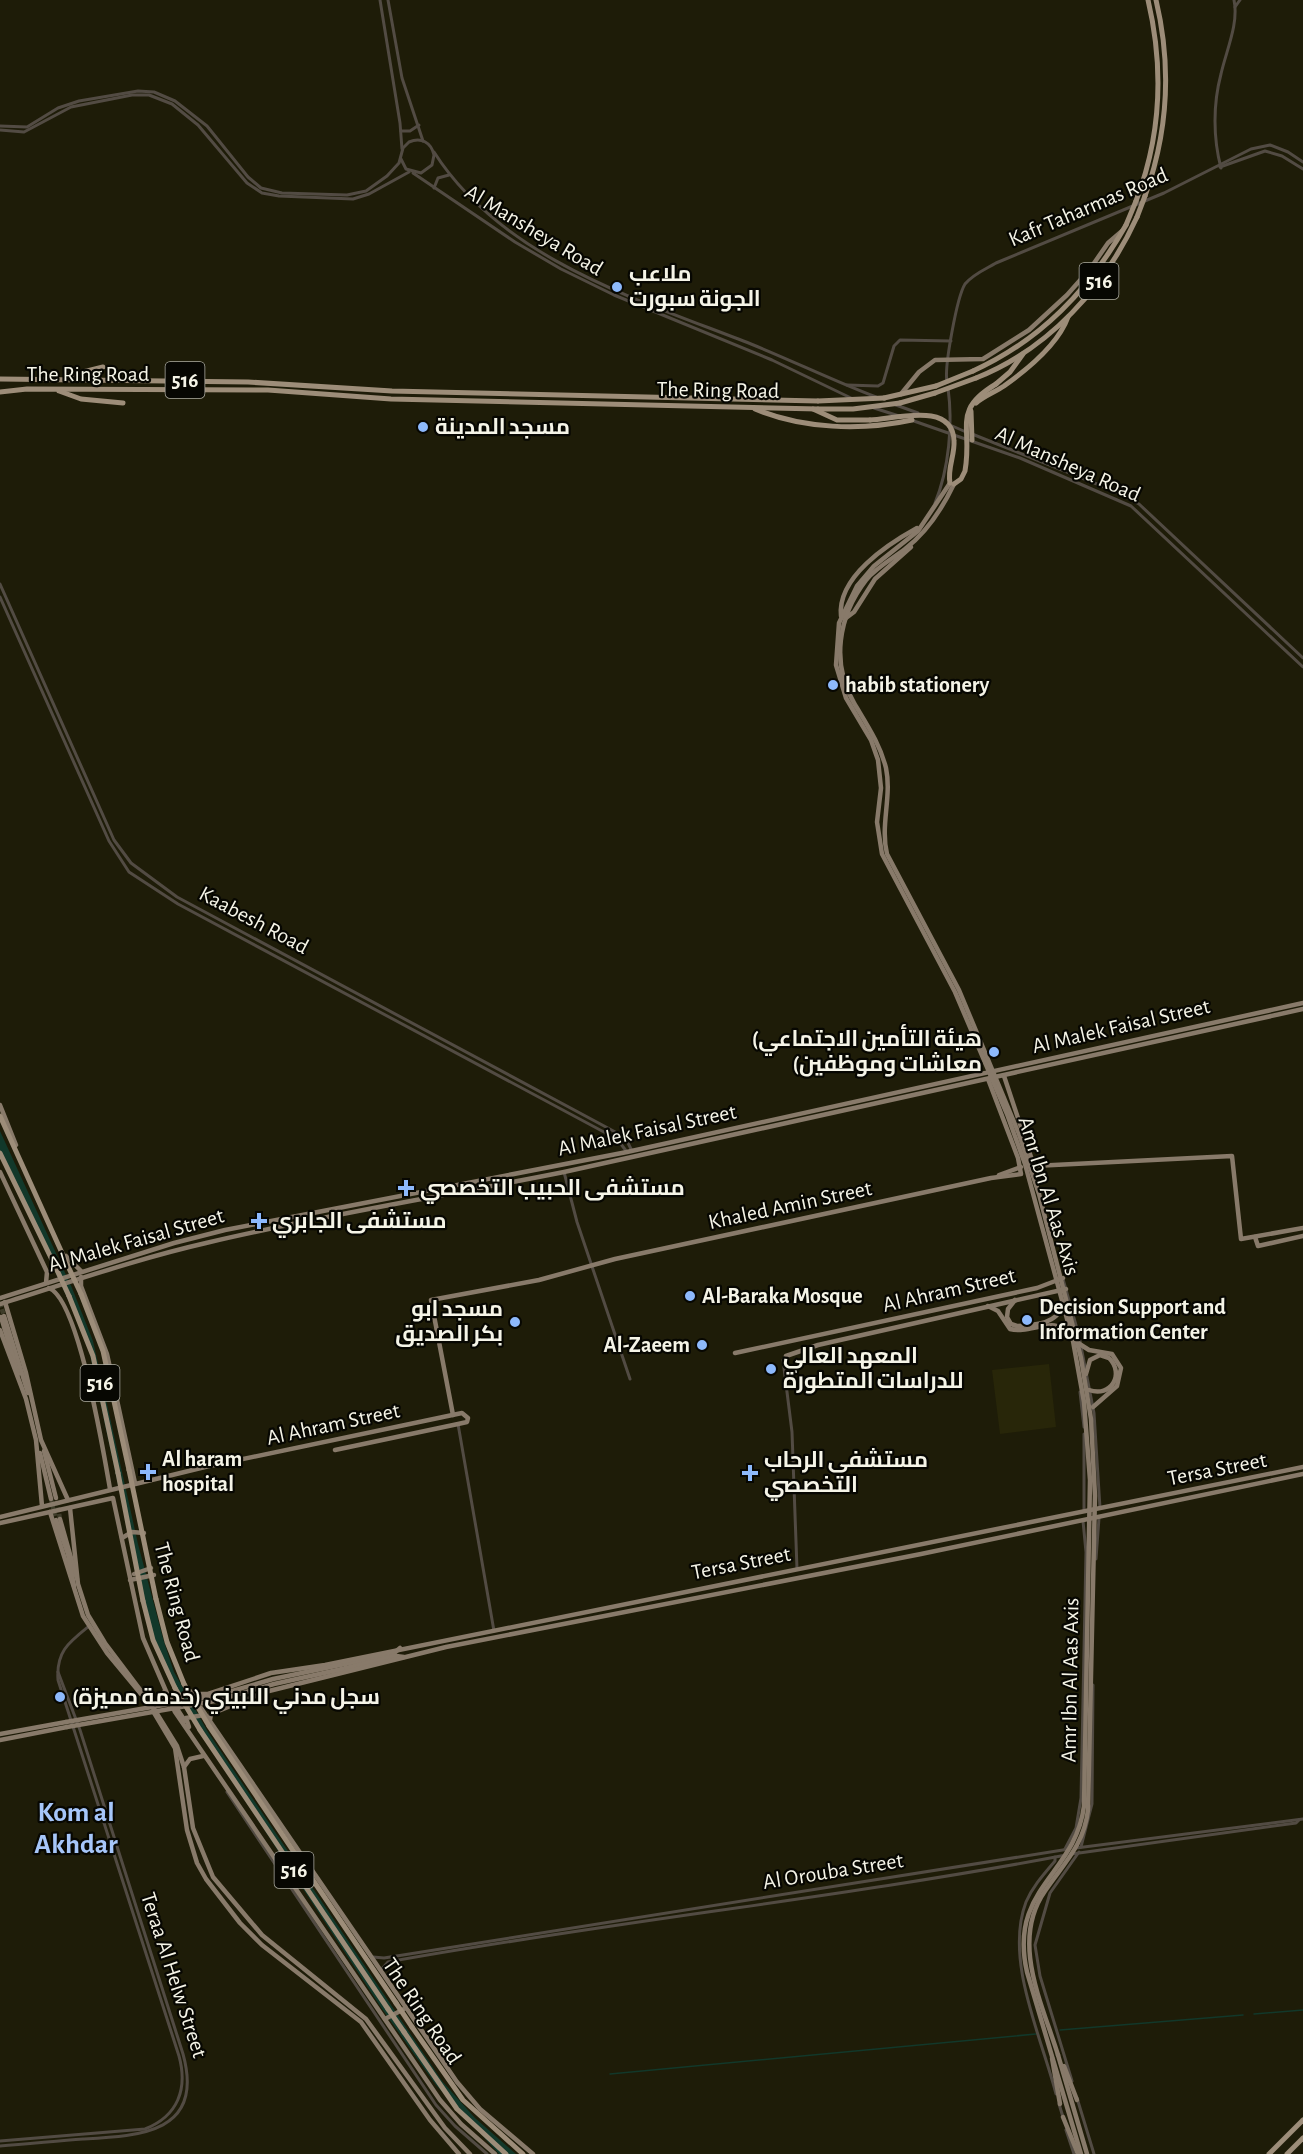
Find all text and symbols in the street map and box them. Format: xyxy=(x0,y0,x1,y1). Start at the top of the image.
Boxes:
street label: Kafr Taharmas Road xyxy=(1005,164,1171,250)
street label: Al Mansheya Road xyxy=(461,180,607,280)
place label: ملاعب الجونة سبورت xyxy=(629,263,761,312)
road number: 516 xyxy=(1080,263,1118,299)
marker: ملاعب الجونة سبورت xyxy=(610,280,624,294)
road number: 516 xyxy=(166,362,204,398)
street label: The Ring Road xyxy=(27,363,149,385)
street label: The Ring Road xyxy=(656,378,780,402)
place label: مسجد المدينة xyxy=(435,416,570,439)
marker: مسجد المدينة xyxy=(416,420,430,434)
street label: Al Mansheya Road xyxy=(992,422,1144,506)
place label: habib stationery xyxy=(845,674,990,697)
marker: habib stationery xyxy=(826,678,840,692)
street label: Kaabesh Road xyxy=(196,882,312,958)
street label: Al Malek Faisal Street xyxy=(1030,995,1212,1057)
place label: (هيئة التأمين الاجتماعي (معاشات وموظفين xyxy=(752,1024,982,1077)
marker: (هيئة التأمين الاجتماعي (معاشات وموظفين xyxy=(987,1045,1001,1059)
street label: Al Malek Faisal Street xyxy=(556,1100,738,1160)
street label: Amr Ibn Al Aas Axis xyxy=(1014,1114,1084,1278)
place label: مستشفى الحبيب التخصصي xyxy=(420,1176,685,1204)
street label: Khaled Amin Street xyxy=(706,1177,874,1233)
marker: مستشفى الحبيب التخصصي xyxy=(397,1179,415,1197)
street label: Al Malek Faisal Street xyxy=(46,1204,226,1276)
place label: مستشفى الجابري xyxy=(272,1209,447,1238)
marker: مستشفى الجابري xyxy=(250,1212,268,1230)
street label: Al Ahram Street xyxy=(880,1264,1018,1316)
place label: Al-Baraka Mosque xyxy=(702,1285,863,1307)
marker: Al-Baraka Mosque xyxy=(683,1289,697,1303)
place label: Decision Support and Information Center xyxy=(1039,1296,1226,1343)
place label: مسجد ابو بكر الصديق xyxy=(395,1298,503,1347)
marker: Decision Support and Information Center xyxy=(1020,1313,1034,1327)
marker: مسجد ابو بكر الصديق xyxy=(508,1315,522,1329)
place label: Al-Zaeem xyxy=(603,1334,690,1356)
marker: Al-Zaeem xyxy=(695,1338,709,1352)
place label: المعهد العالي للدراسات المتطورة xyxy=(783,1345,964,1394)
marker: المعهد العالي للدراسات المتطورة xyxy=(764,1362,778,1376)
road number: 516 xyxy=(80,1365,120,1401)
street label: Al Ahram Street xyxy=(264,1399,402,1449)
place label: Al haram hospital xyxy=(162,1448,242,1495)
place label: مستشفى الرحاب التخصصي xyxy=(764,1448,928,1501)
street label: Tersa Street xyxy=(1166,1449,1268,1489)
marker: Al haram hospital xyxy=(139,1463,157,1481)
marker: مستشفى الرحاب التخصصي xyxy=(741,1464,759,1482)
street label: The Ring Road xyxy=(150,1540,204,1664)
street label: Tersa Street xyxy=(690,1543,792,1583)
street label: Amr Ibn Al Aas Axis xyxy=(1058,1597,1082,1763)
place label: سجل مدني اللبيني (خدمة مميزة) xyxy=(72,1686,380,1714)
marker: سجل مدني اللبيني (خدمة مميزة) xyxy=(53,1690,67,1704)
district label: Kom al Akhdar xyxy=(34,1799,118,1859)
street label: Al Orouba Street xyxy=(761,1849,905,1893)
road number: 516 xyxy=(274,1852,314,1888)
street label: Teraa Al Helw Street xyxy=(137,1890,211,2060)
street label: The Ring Road xyxy=(379,1954,465,2068)

